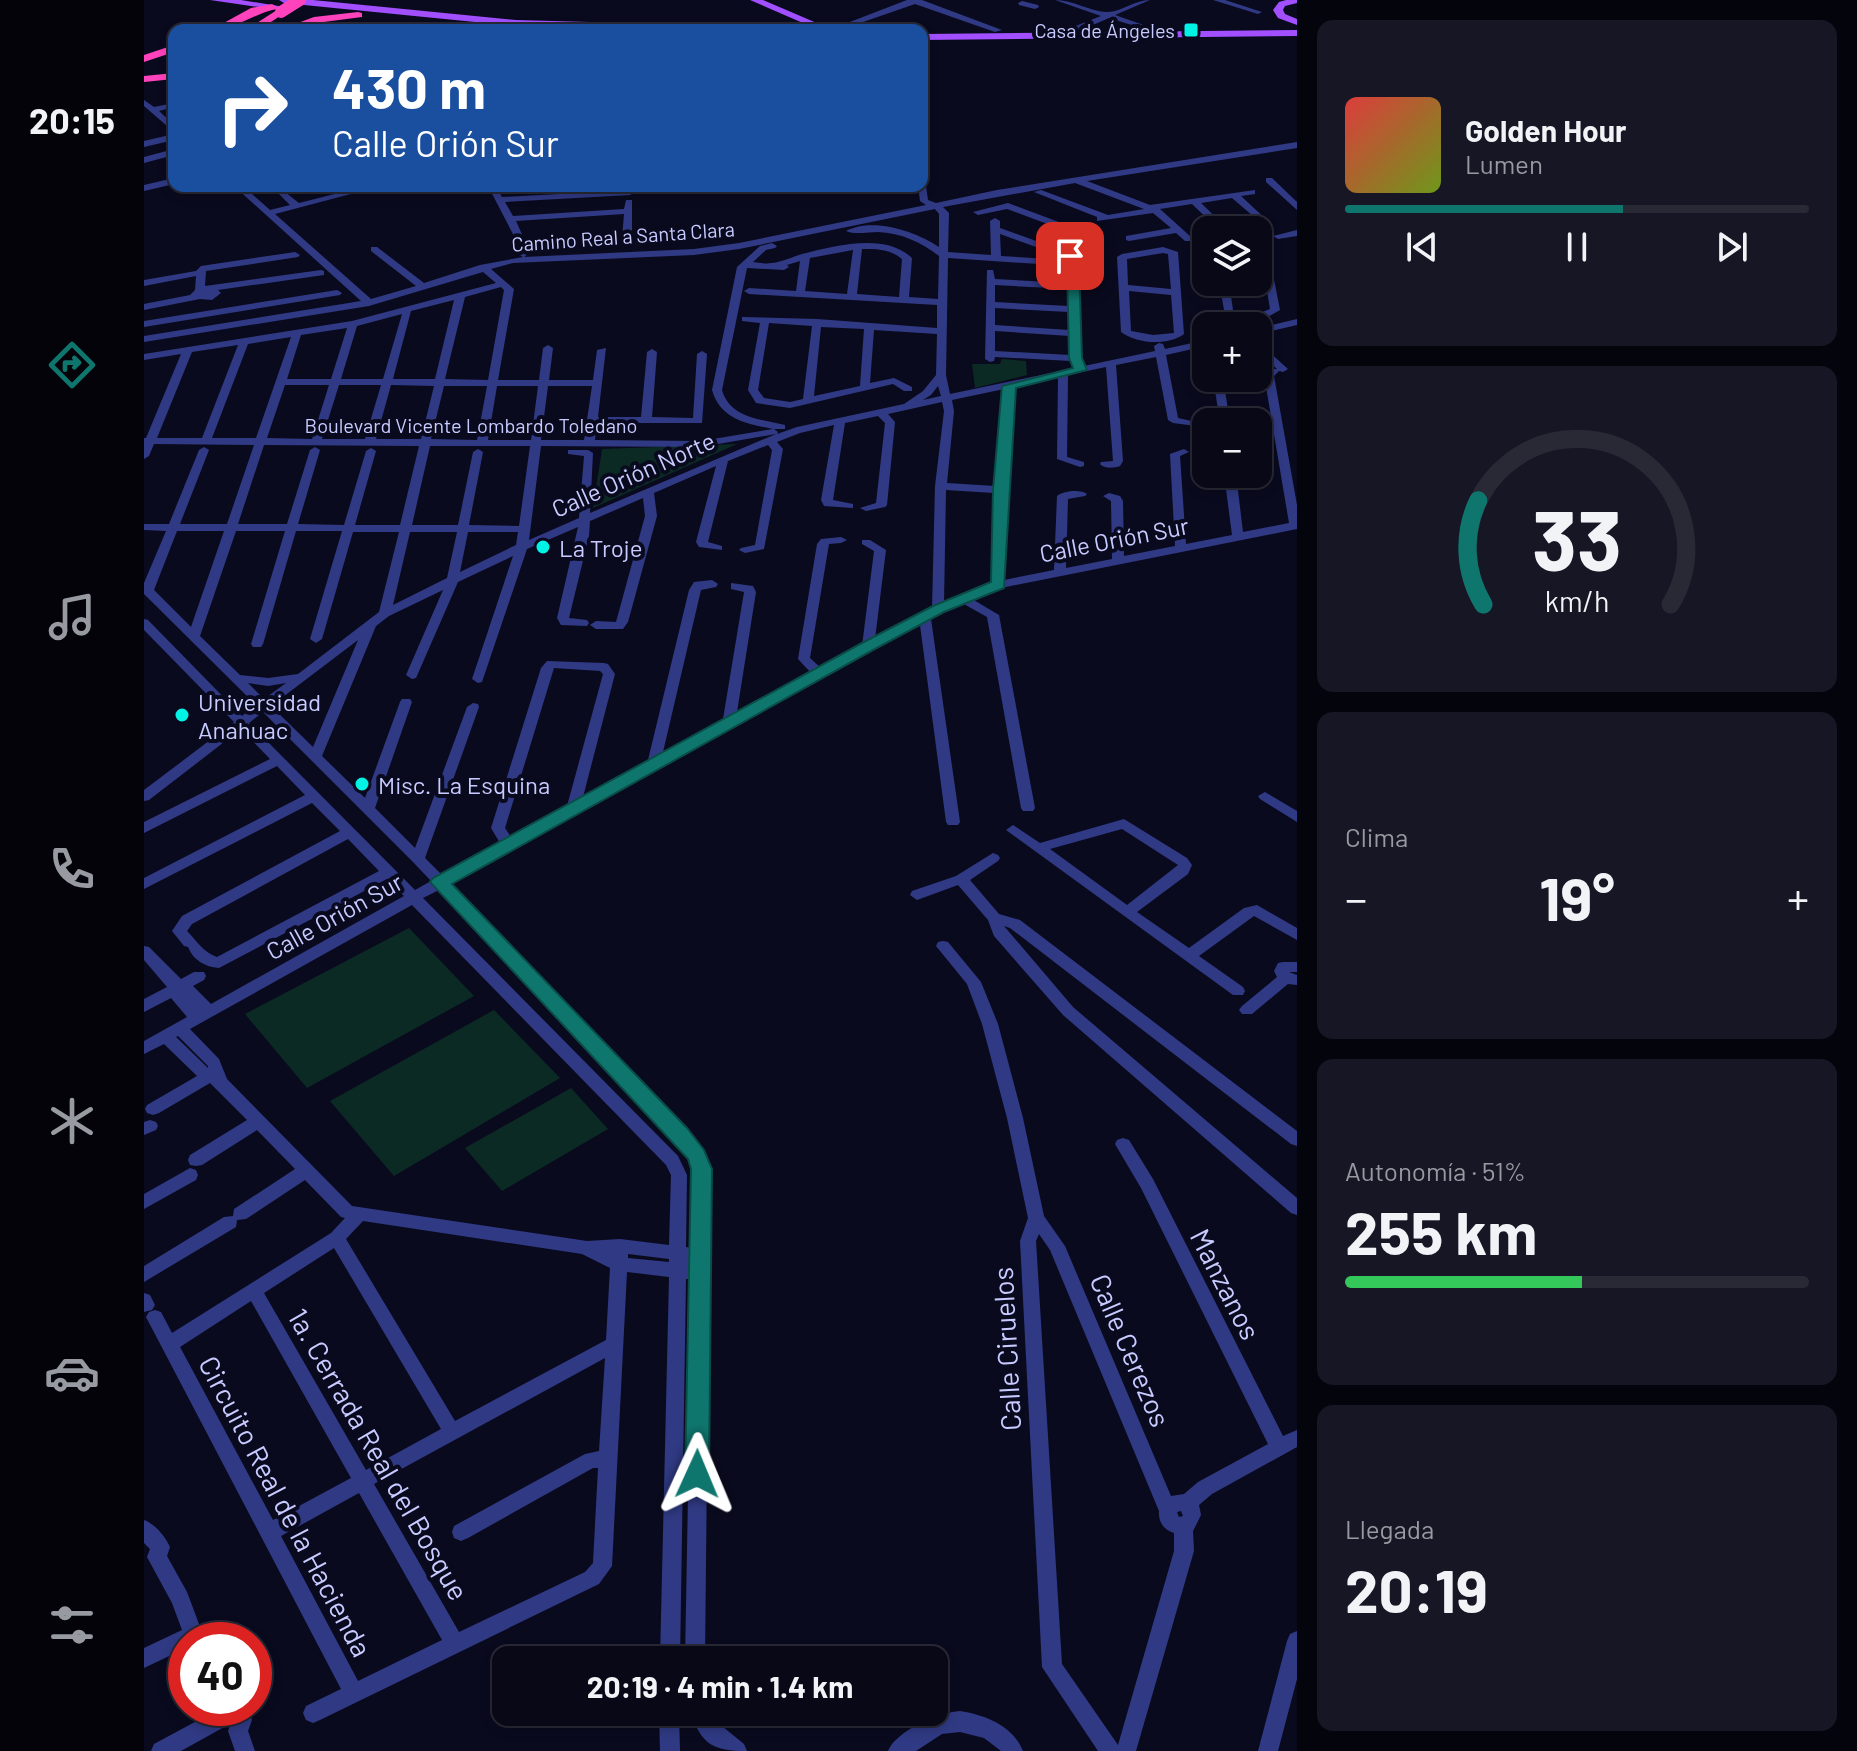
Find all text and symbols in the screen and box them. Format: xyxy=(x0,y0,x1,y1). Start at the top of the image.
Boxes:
place label: Casa de Ángeles xyxy=(1034,18,1175,42)
marker: Casa de Ángeles xyxy=(1182,21,1200,39)
text: 430 m xyxy=(332,53,486,120)
icon: right xyxy=(200,56,304,160)
text: 20:15 xyxy=(29,98,115,141)
text: Golden Hour xyxy=(1465,112,1627,148)
text: Calle Orión Sur xyxy=(332,121,559,164)
text: Lumen xyxy=(1465,148,1543,179)
street label: Camino Real a Santa Clara xyxy=(511,216,735,256)
map controls xyxy=(1192,216,1272,488)
button: layers xyxy=(1192,216,1272,296)
pin xyxy=(1036,222,1104,290)
icon: previous xyxy=(1400,225,1444,269)
icon: pause xyxy=(1555,225,1599,269)
icon: next xyxy=(1710,225,1754,269)
icon: arrive xyxy=(1048,234,1092,278)
button: + xyxy=(1192,312,1272,392)
icon: directions xyxy=(44,337,100,393)
button: − xyxy=(1192,408,1272,488)
street label: Boulevard Vicente Lombardo Toledano xyxy=(305,413,637,437)
street label: Calle Orión Norte xyxy=(547,425,719,523)
text: 33 xyxy=(1532,488,1622,588)
street label: Calle Orión Sur xyxy=(1037,510,1191,568)
place label: La Troje xyxy=(559,533,642,562)
marker: La Troje xyxy=(534,538,552,556)
text: km/h xyxy=(1545,583,1609,618)
icon: music xyxy=(44,589,100,645)
place label: Universidad Anahuac xyxy=(198,687,321,744)
marker: Universidad Anahuac xyxy=(173,706,191,724)
place label: Misc. La Esquina xyxy=(378,770,550,799)
marker: Misc. La Esquina xyxy=(353,775,371,793)
text: Clima xyxy=(1345,821,1408,852)
icon: phone xyxy=(44,841,100,897)
text: 19° xyxy=(1539,861,1615,933)
street label: Calle Orión Sur xyxy=(261,867,407,965)
text: − xyxy=(1345,871,1367,924)
text: + xyxy=(1787,871,1809,924)
icon: climate xyxy=(44,1093,100,1149)
text: Autonomía · 51% xyxy=(1345,1155,1526,1186)
text: 255 km xyxy=(1345,1195,1537,1267)
street label: Manzanos xyxy=(1184,1223,1268,1345)
street label: Calle Ciruelos xyxy=(985,1266,1027,1432)
street label: Calle Cerezos xyxy=(1084,1269,1178,1431)
street label: 1a. Cerrada Real del Bosque xyxy=(281,1302,477,1606)
icon: car xyxy=(44,1345,100,1401)
street label: Circuito Real de la Hacienda xyxy=(192,1350,380,1662)
position arrow xyxy=(655,1432,739,1516)
text: Llegada xyxy=(1345,1513,1434,1544)
text: 20:19 xyxy=(1345,1553,1488,1625)
icon: filters xyxy=(44,1597,100,1653)
speed limit sign: 40 xyxy=(168,1622,272,1726)
text: 20:19 · 4 min · 1.4 km xyxy=(587,1668,853,1704)

